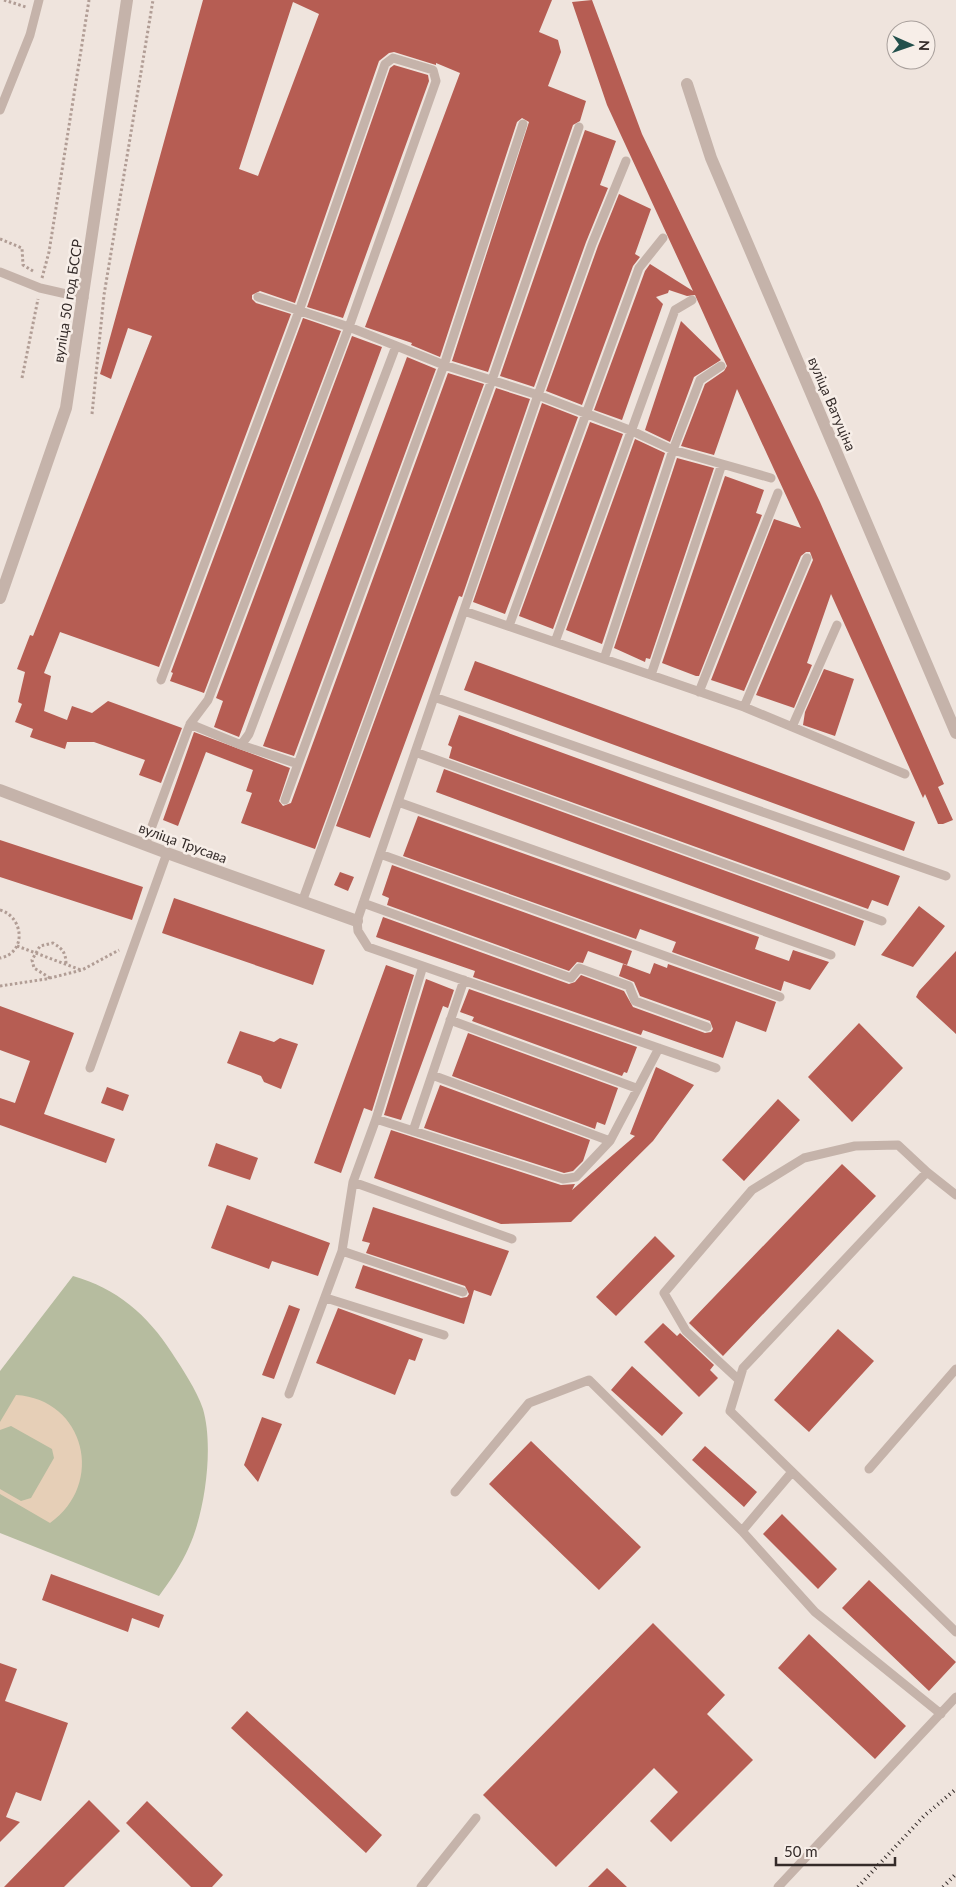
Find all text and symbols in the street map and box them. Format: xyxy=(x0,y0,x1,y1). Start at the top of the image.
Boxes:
north arrow xyxy=(886,20,936,70)
text: N xyxy=(916,40,933,51)
street label: вуліца 50 год БССР xyxy=(49,238,86,364)
street label: вуліца Ватуціна xyxy=(805,354,860,453)
street label: вуліца Трусава xyxy=(137,819,230,866)
scale bar xyxy=(776,1834,895,1866)
text: 50 m xyxy=(784,1842,818,1860)

